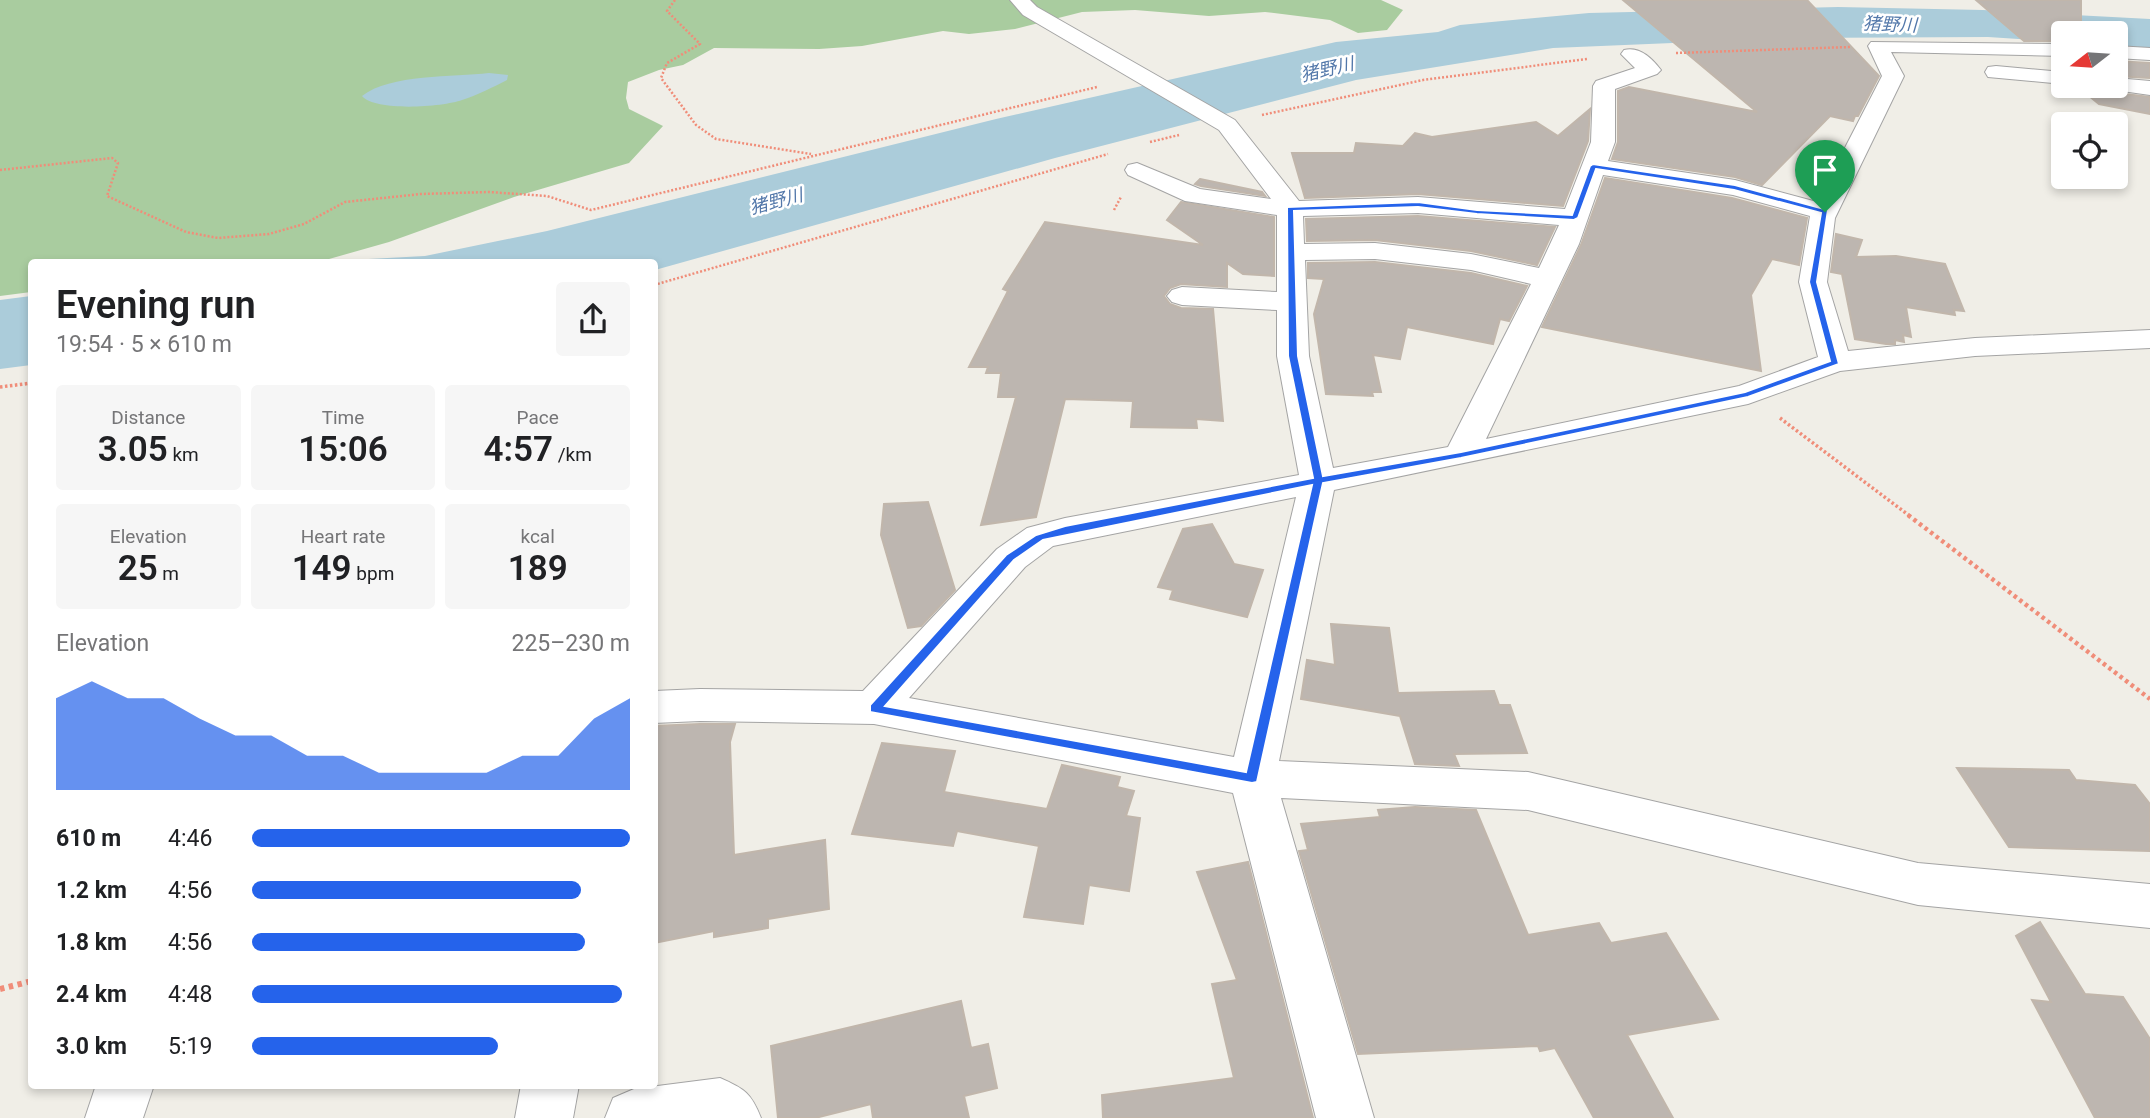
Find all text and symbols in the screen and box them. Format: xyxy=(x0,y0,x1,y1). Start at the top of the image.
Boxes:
water label: 猪野川 xyxy=(1863,13,1919,36)
north arrow xyxy=(2051,21,2128,98)
map controls xyxy=(2051,21,2128,189)
water label: 猪野川 xyxy=(1298,52,1358,85)
button: locate xyxy=(2051,112,2128,189)
pin xyxy=(1795,140,1855,212)
icon: arrive xyxy=(1806,151,1844,189)
water label: 猪野川 xyxy=(747,183,807,218)
button: share xyxy=(556,282,630,356)
text: Evening run xyxy=(56,283,256,327)
text: 19:54 · 5 × 610 m xyxy=(56,331,232,358)
text: Distance xyxy=(111,406,185,429)
text: Time xyxy=(322,406,364,429)
text: Pace xyxy=(517,406,559,429)
text: 3.05 xyxy=(98,429,168,470)
text: 15:06 xyxy=(298,429,388,470)
text: 4:57 xyxy=(483,429,553,470)
text: km xyxy=(168,443,199,466)
text: /km xyxy=(553,443,592,466)
text: Elevation xyxy=(110,525,187,548)
text: Heart rate xyxy=(301,525,385,548)
text: kcal xyxy=(520,525,555,548)
text: 25 xyxy=(118,548,158,589)
text: 149 xyxy=(292,548,352,589)
text: 189 xyxy=(508,548,568,589)
text: m xyxy=(158,562,179,585)
text: bpm xyxy=(352,562,394,585)
text: Elevation xyxy=(56,630,149,657)
text: 225–230 m xyxy=(511,630,630,657)
text: 610 m xyxy=(56,825,121,852)
text: 4:46 xyxy=(168,825,212,852)
text: 1.2 km xyxy=(56,877,127,904)
text: 4:56 xyxy=(168,877,212,904)
text: 1.8 km xyxy=(56,929,127,956)
text: 4:56 xyxy=(168,929,212,956)
text: 2.4 km xyxy=(56,981,127,1008)
text: 4:48 xyxy=(168,981,212,1008)
text: 3.0 km xyxy=(56,1033,127,1060)
text: 5:19 xyxy=(168,1033,212,1060)

